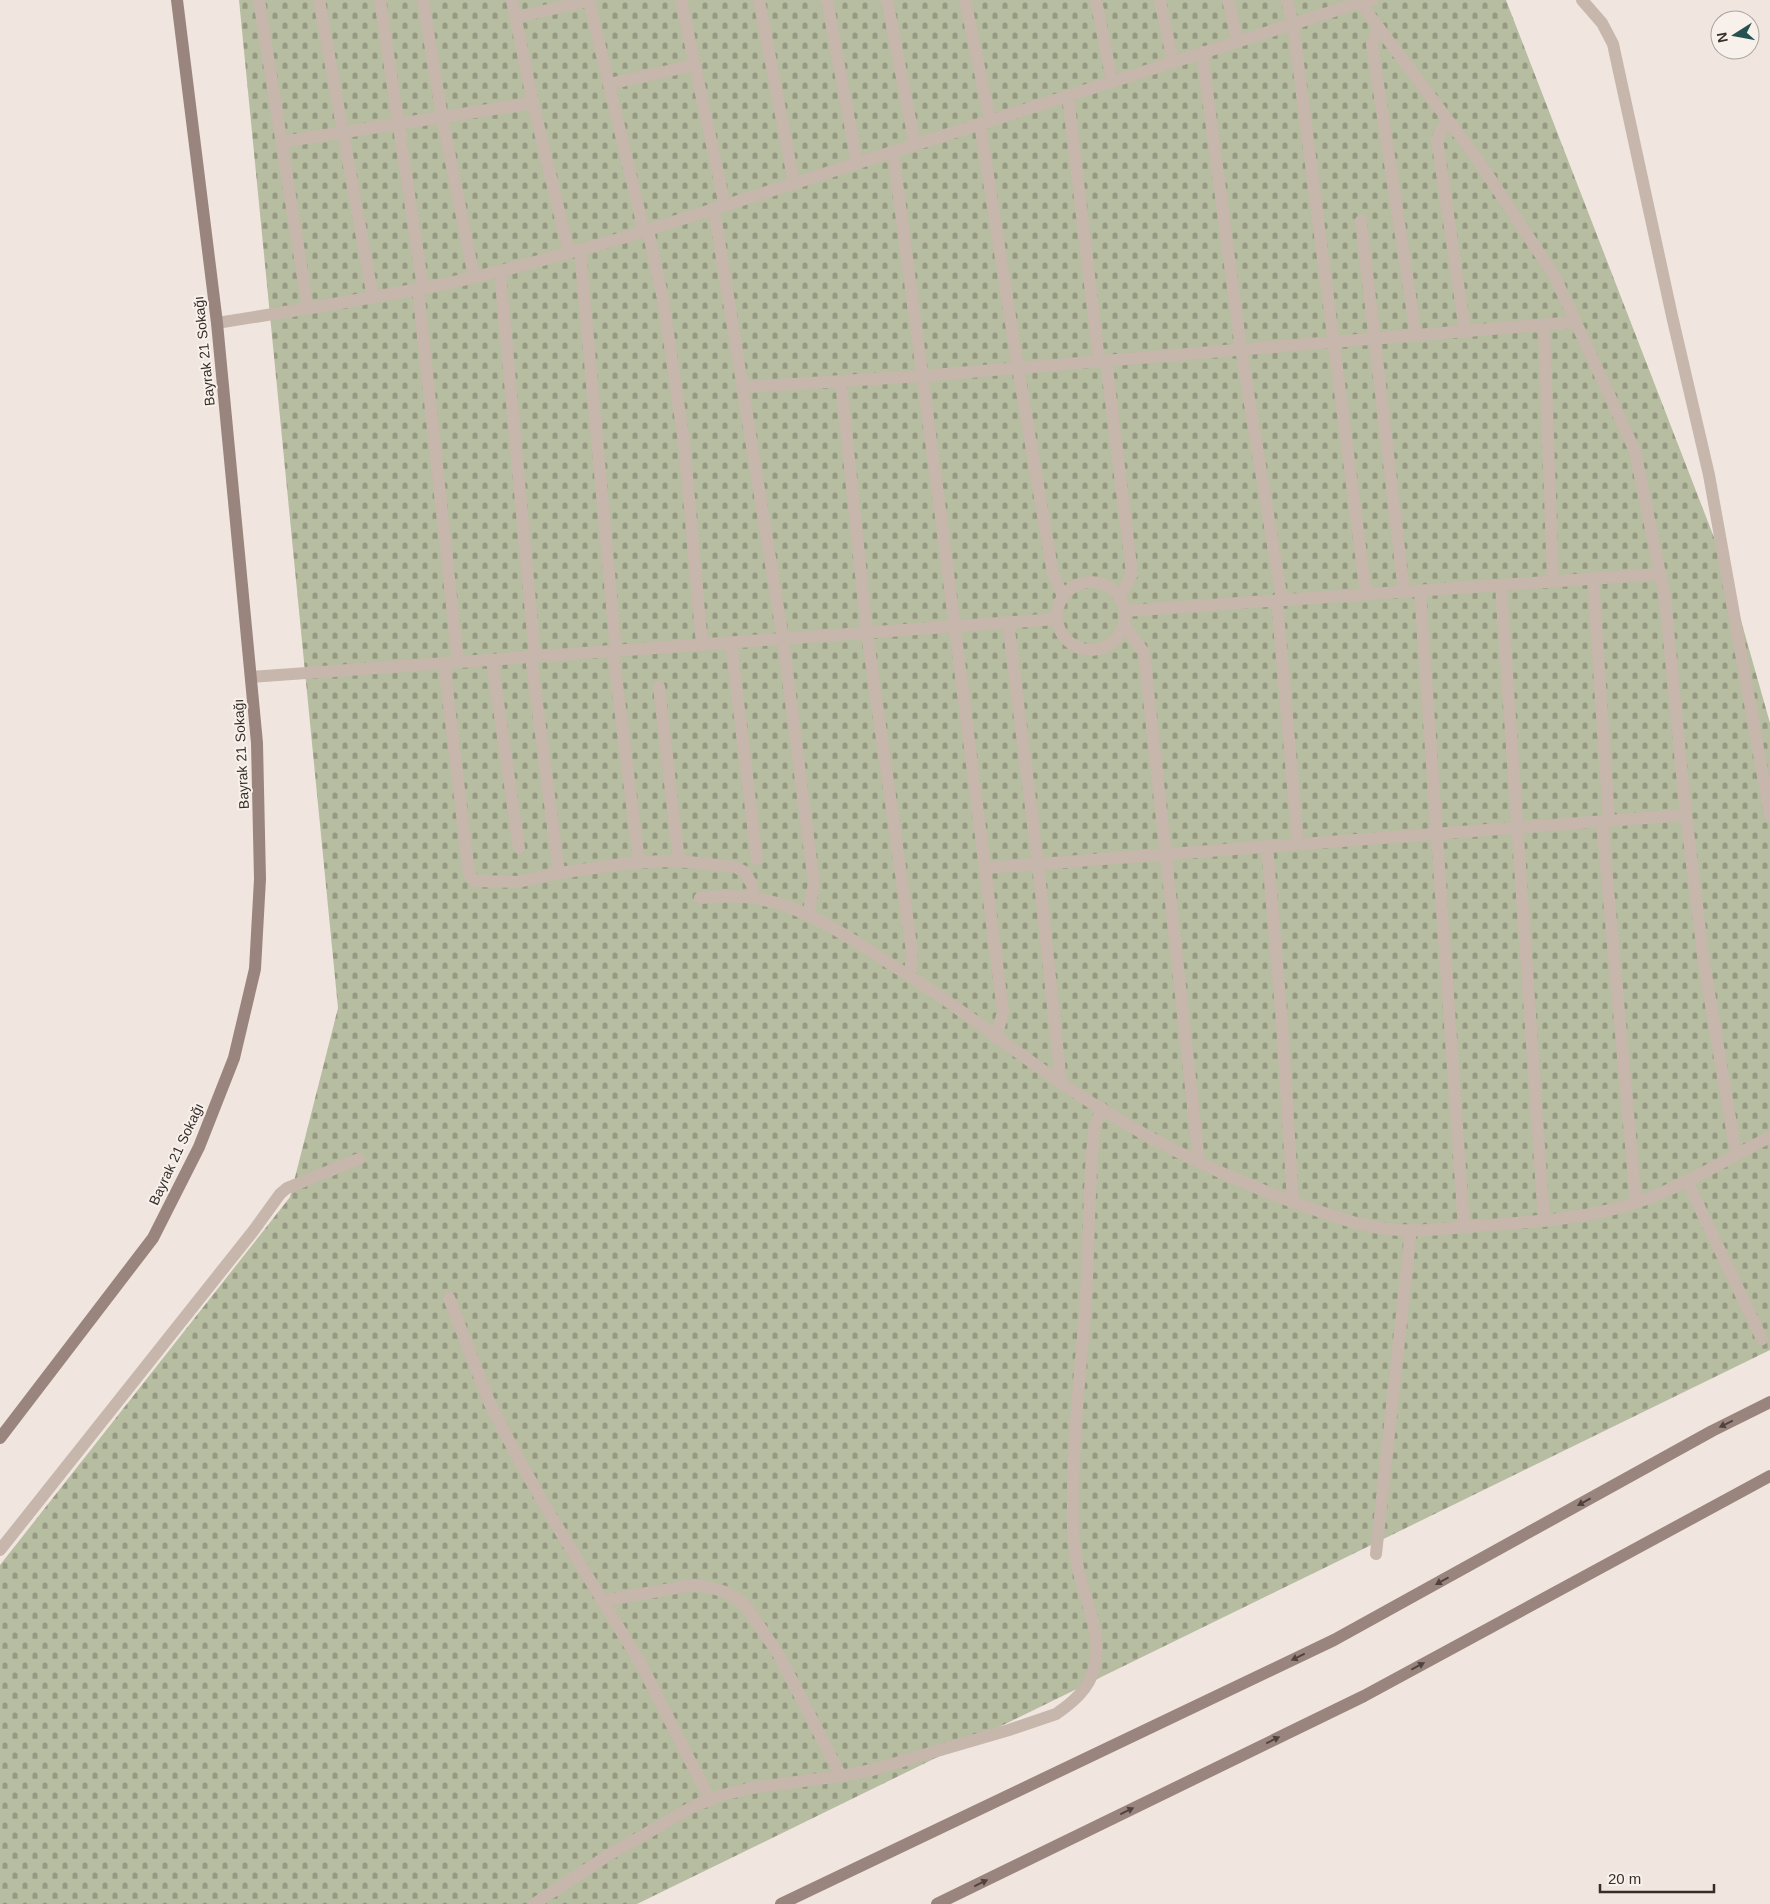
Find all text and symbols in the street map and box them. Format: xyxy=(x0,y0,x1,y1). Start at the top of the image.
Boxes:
north arrow xyxy=(1710,10,1760,60)
text: N xyxy=(1713,31,1731,44)
street label: Bayrak 21 Sokağı xyxy=(190,295,218,407)
street label: Bayrak 21 Sokağı xyxy=(230,698,252,810)
street label: Bayrak 21 Sokağı xyxy=(145,1101,207,1207)
one-way arrow xyxy=(1719,1420,1734,1428)
one-way arrow xyxy=(1577,1498,1591,1506)
one-way arrow xyxy=(1434,1577,1449,1585)
one-way arrow xyxy=(1291,1654,1305,1662)
one-way arrow xyxy=(1411,1662,1424,1671)
one-way arrow xyxy=(1266,1736,1280,1744)
one-way arrow xyxy=(1120,1807,1134,1815)
scale bar xyxy=(1600,1862,1714,1894)
text: 20 m xyxy=(1608,1870,1641,1887)
one-way arrow xyxy=(974,1878,988,1886)

